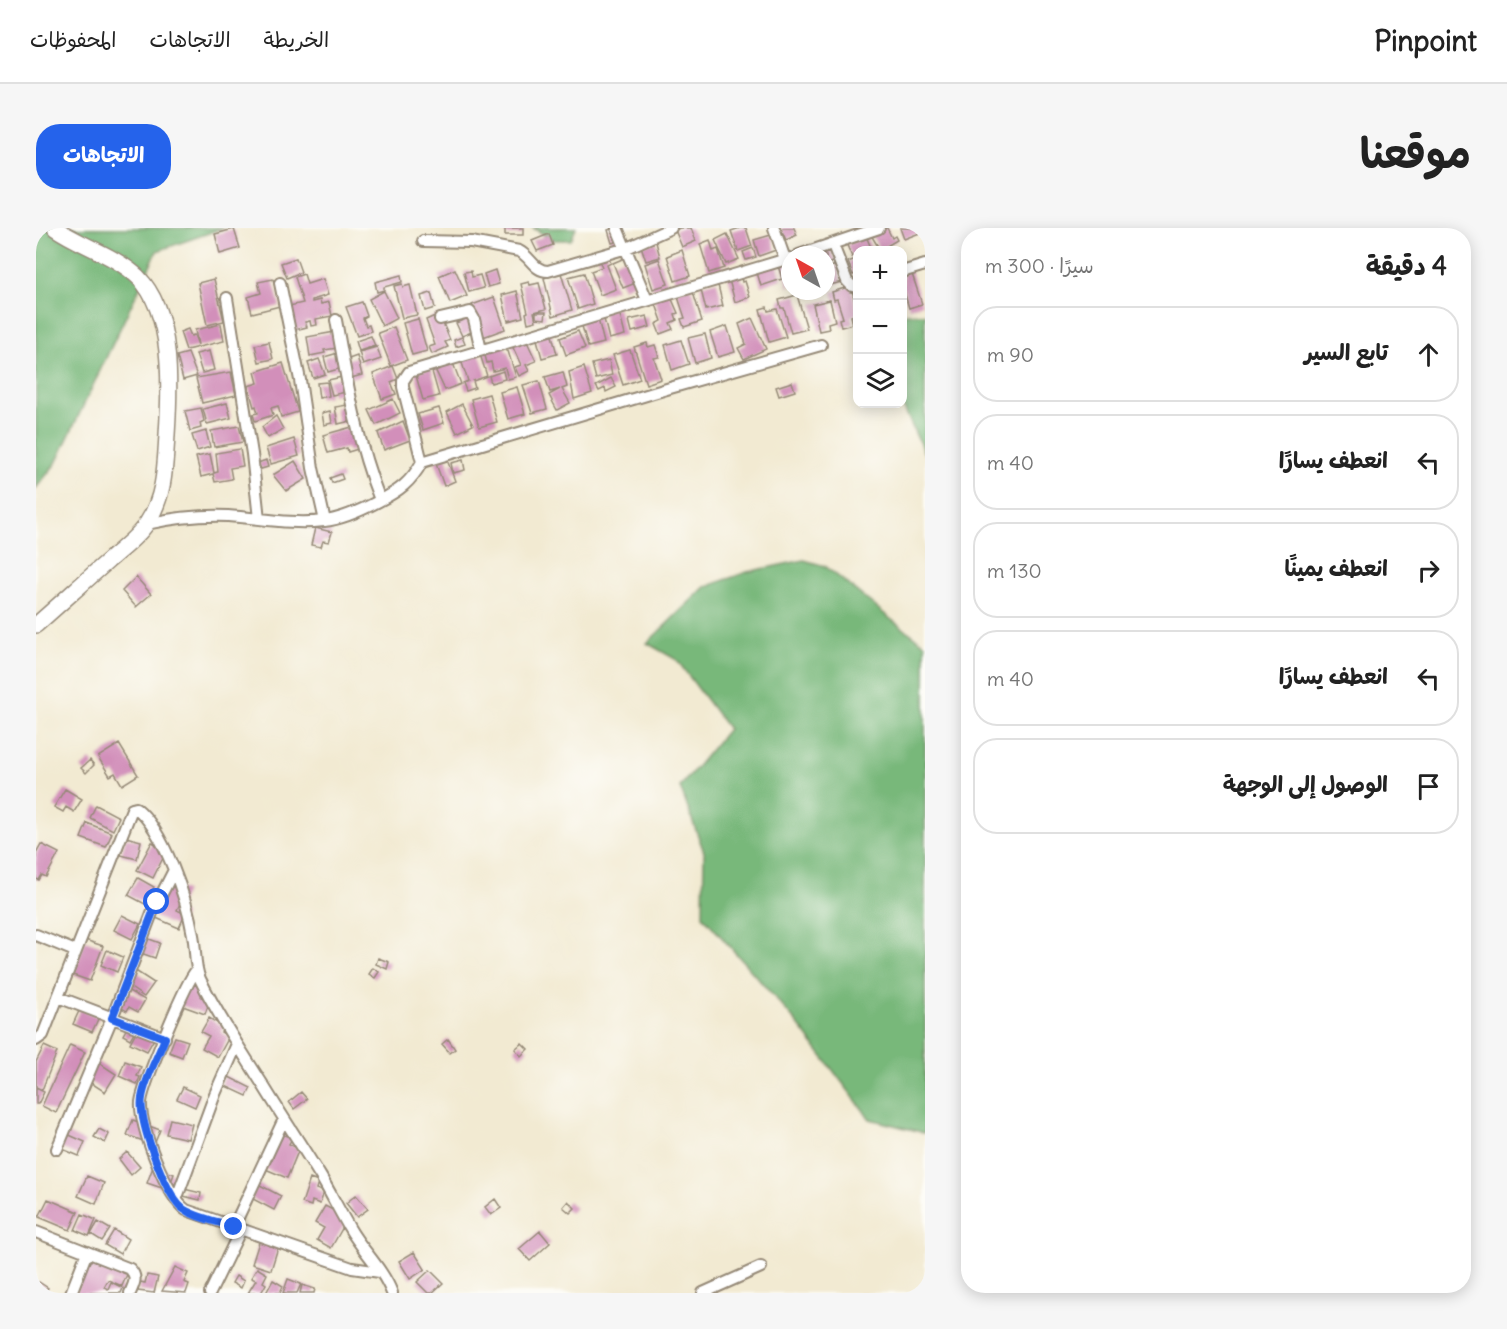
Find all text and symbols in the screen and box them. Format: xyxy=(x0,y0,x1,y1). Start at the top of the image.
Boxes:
text: Pinpoint xyxy=(1374,23,1477,59)
text: المحفوظات xyxy=(30,26,116,53)
text: الاتجاهات xyxy=(149,26,231,53)
text: الخريطة xyxy=(264,26,329,53)
button: الاتجاهات xyxy=(36,124,171,189)
text: موقعنا xyxy=(1360,127,1471,179)
north arrow xyxy=(781,246,835,300)
map controls xyxy=(853,246,907,408)
button: + xyxy=(853,246,907,300)
text: 4 دقيقة xyxy=(1366,249,1447,282)
text: سيرًا · 300 m xyxy=(985,253,1094,278)
button: − xyxy=(853,300,907,354)
text: تابع السير xyxy=(1304,338,1388,366)
icon: ahead xyxy=(1412,338,1445,371)
text: 90 m xyxy=(987,342,1034,367)
button: layers xyxy=(853,354,907,408)
text: انعطف يسارًا xyxy=(1279,446,1388,474)
icon: left xyxy=(1412,446,1445,479)
text: 40 m xyxy=(987,450,1034,475)
text: انعطف يمينًا xyxy=(1285,554,1388,582)
icon: right xyxy=(1412,554,1445,587)
text: 130 m xyxy=(987,558,1042,583)
text: انعطف يسارًا xyxy=(1279,662,1388,690)
icon: left xyxy=(1412,662,1445,695)
text: 40 m xyxy=(987,666,1034,691)
text: الوصول إلى الوجهة xyxy=(1223,770,1388,798)
icon: arrive xyxy=(1412,770,1445,803)
route start xyxy=(143,888,169,914)
route end xyxy=(220,1213,246,1239)

